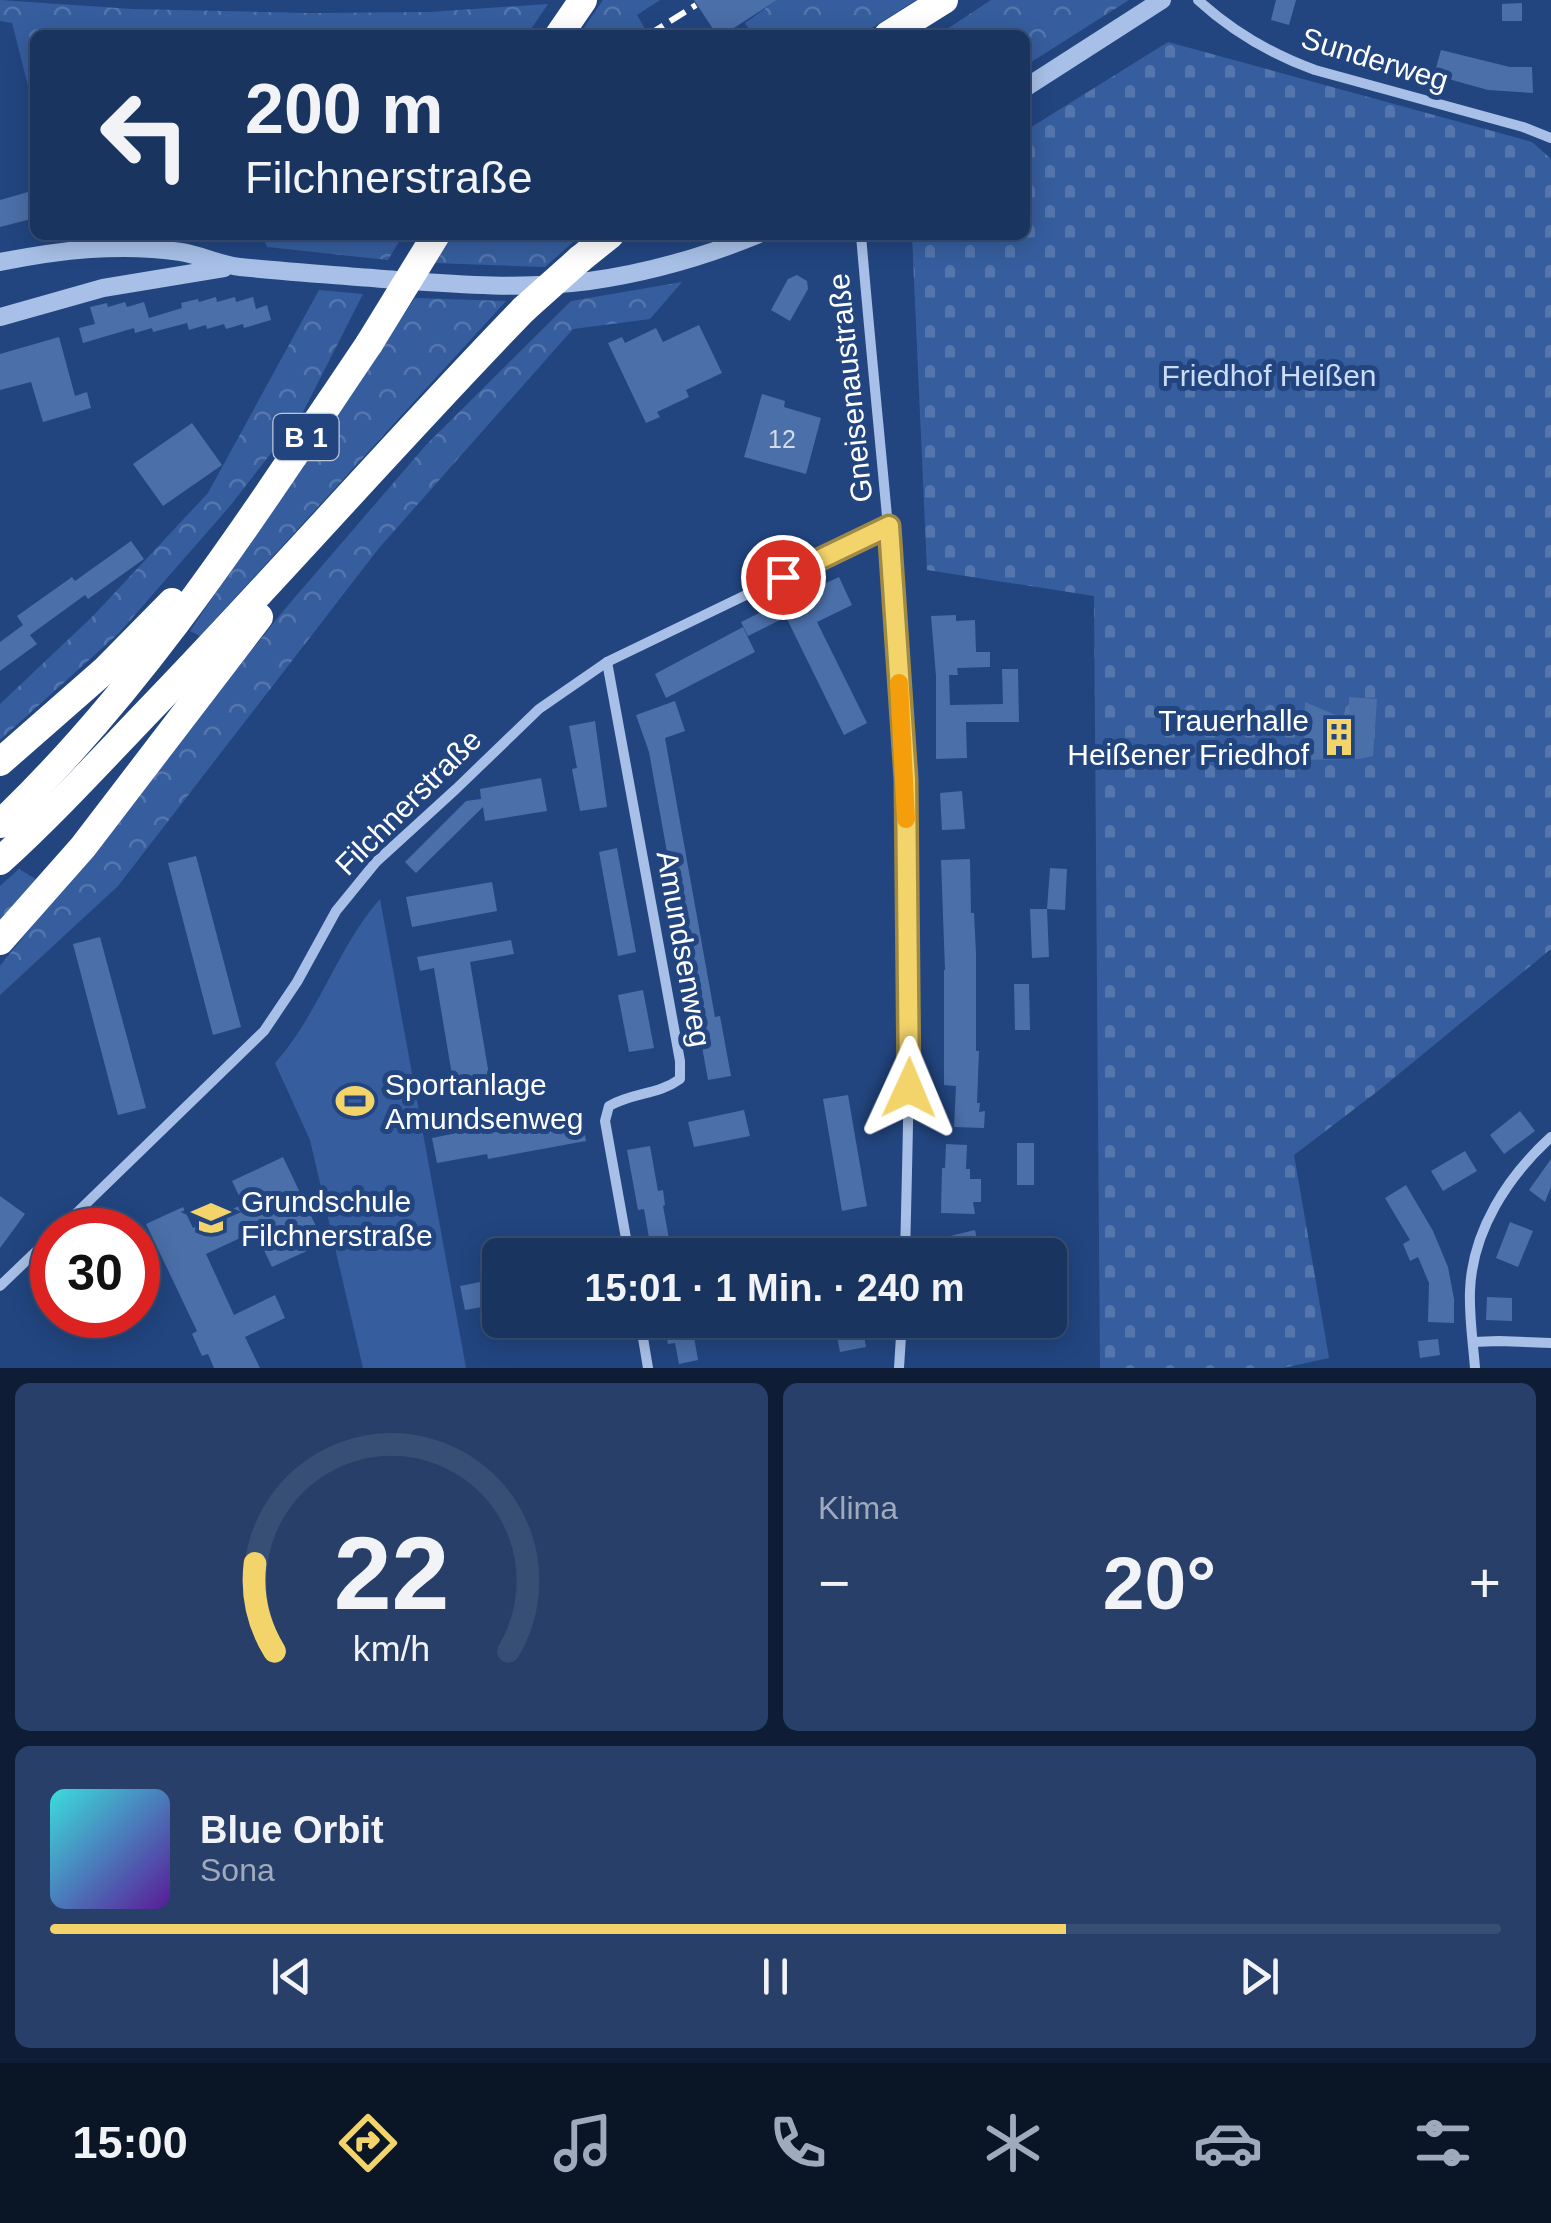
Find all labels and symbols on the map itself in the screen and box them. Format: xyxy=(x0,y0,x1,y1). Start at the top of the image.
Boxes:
street label: Sunderweg xyxy=(1298,21,1452,97)
street label: Gneisenaustraße xyxy=(822,272,878,504)
park label: Friedhof Heißen xyxy=(1161,359,1377,392)
road number: B 1 xyxy=(274,414,338,460)
house number: 12 xyxy=(768,425,796,453)
pin xyxy=(741,535,826,620)
place label: Trauerhalle Heißener Friedhof xyxy=(1067,704,1310,771)
building icon: Trauerhalle Heißener Friedhof xyxy=(1318,716,1360,758)
street label: Filchnerstraße xyxy=(329,723,487,881)
street label: Amundsenweg xyxy=(651,848,717,1050)
position arrow xyxy=(857,1036,961,1140)
place label: Sportanlage Amundsenweg xyxy=(385,1068,583,1135)
sports icon: Sportanlage Amundsenweg xyxy=(334,1080,376,1122)
place label: Grundschule Filchnerstraße xyxy=(241,1185,433,1252)
school or university icon: Grundschule Filchnerstraße xyxy=(190,1197,232,1239)
speed limit sign: 30 xyxy=(30,1208,160,1338)

